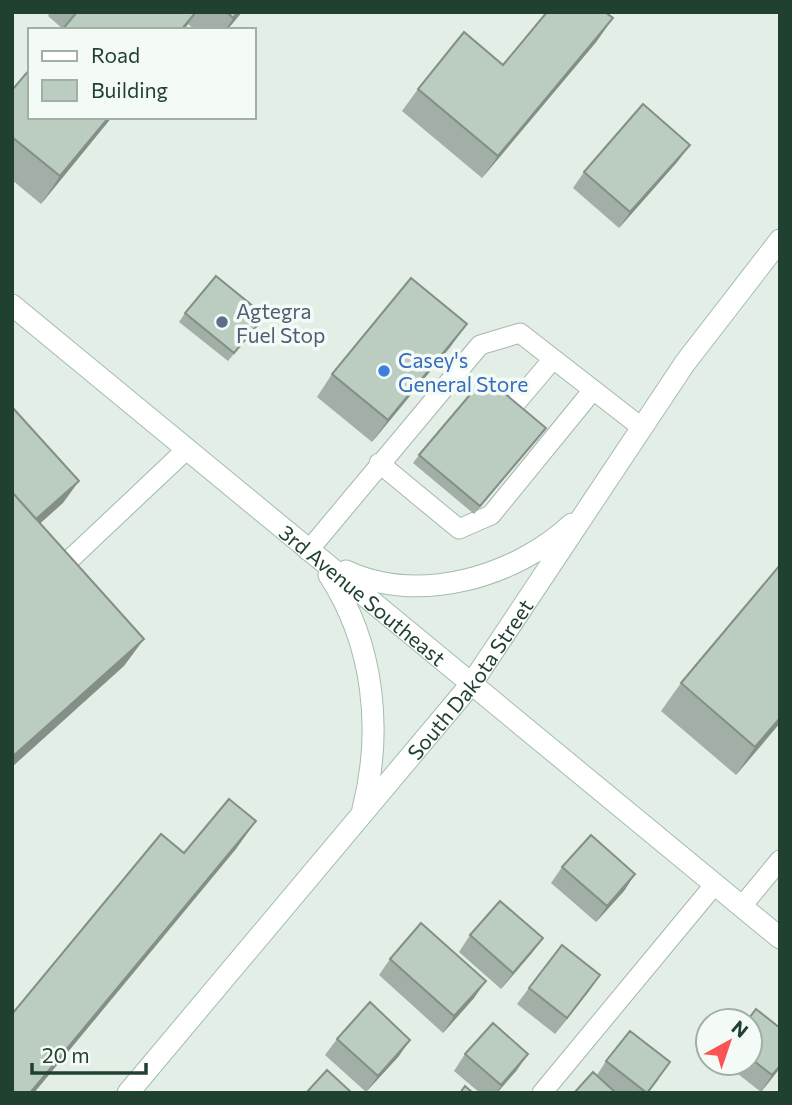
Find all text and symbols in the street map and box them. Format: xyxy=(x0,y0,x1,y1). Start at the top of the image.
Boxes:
legend xyxy=(28,28,256,119)
text: Road xyxy=(91,42,140,67)
text: Building xyxy=(91,77,168,102)
place label: Agtegra Fuel Stop xyxy=(236,298,325,347)
marker: Agtegra Fuel Stop xyxy=(214,314,230,330)
place label: Casey's General Store xyxy=(398,347,528,396)
marker: Casey's General Store xyxy=(376,363,392,379)
street label: 3rd Avenue Southeast xyxy=(275,519,451,670)
street label: South Dakota Street xyxy=(401,594,537,764)
north arrow xyxy=(694,1007,764,1077)
text: N xyxy=(727,1015,753,1042)
scale bar xyxy=(32,1032,145,1076)
text: 20 m xyxy=(42,1042,90,1067)

